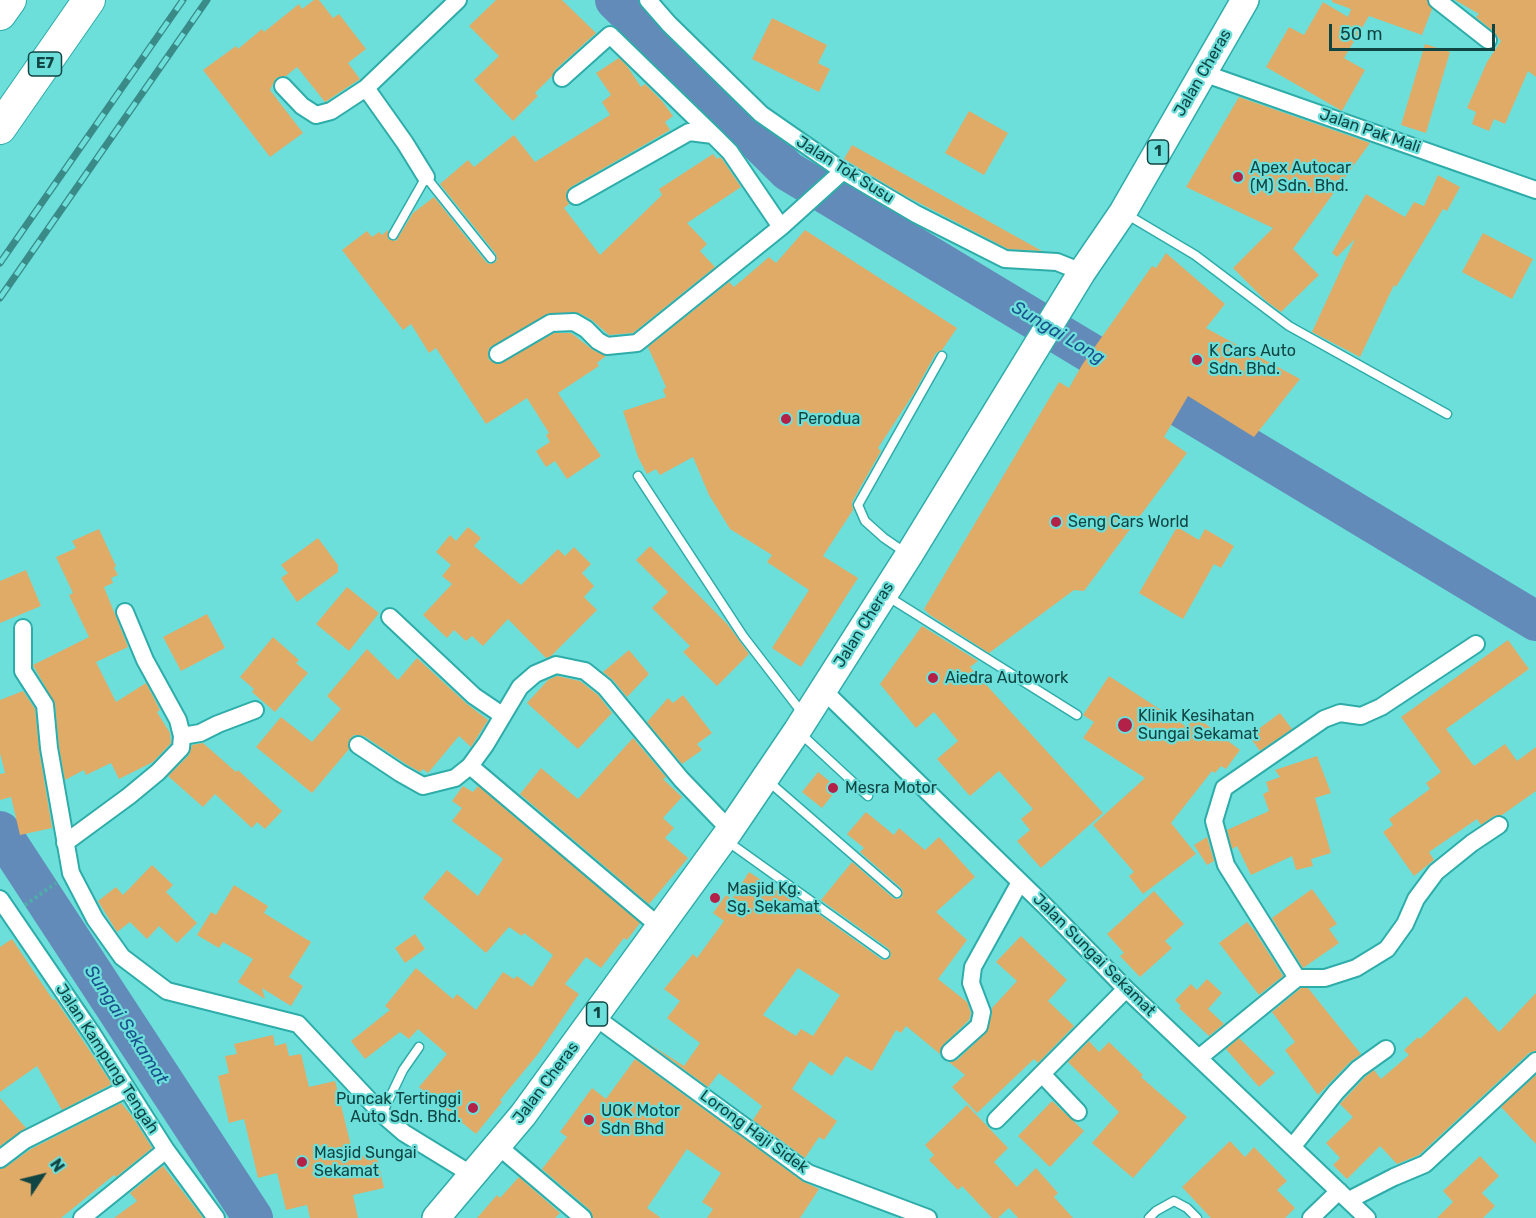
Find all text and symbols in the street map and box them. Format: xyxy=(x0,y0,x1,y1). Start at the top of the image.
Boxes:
scale bar xyxy=(1332,12,1498,50)
text: 50 m xyxy=(1340,23,1383,45)
street label: Jalan Cheras xyxy=(1170,26,1236,120)
road number: E7 xyxy=(28,52,62,76)
street label: Jalan Pak Mali xyxy=(1317,105,1423,157)
street label: Jalan Tok Susu xyxy=(793,132,897,208)
road number: 1 xyxy=(1148,140,1168,164)
place label: Apex Autocar (M) Sdn. Bhd. xyxy=(1250,158,1351,196)
marker: Apex Autocar (M) Sdn. Bhd. xyxy=(1231,170,1245,184)
water label: Sungai Long xyxy=(1008,297,1108,369)
place label: K Cars Auto Sdn. Bhd. xyxy=(1209,341,1296,379)
marker: K Cars Auto Sdn. Bhd. xyxy=(1190,353,1204,367)
place label: Perodua xyxy=(798,409,860,429)
marker: Perodua xyxy=(779,412,793,426)
place label: Seng Cars World xyxy=(1068,512,1189,532)
marker: Seng Cars World xyxy=(1049,515,1063,529)
street label: Jalan Cheras xyxy=(830,579,898,671)
place label: Aiedra Autowork xyxy=(945,668,1068,688)
marker: Aiedra Autowork xyxy=(926,671,940,685)
place label: Klinik Kesihatan Sungai Sekamat xyxy=(1138,706,1259,744)
marker: Klinik Kesihatan Sungai Sekamat xyxy=(1116,716,1134,734)
place label: Mesra Motor xyxy=(845,778,937,798)
marker: Mesra Motor xyxy=(826,781,840,795)
place label: Masjid Kg. Sg. Sekamat xyxy=(727,879,820,917)
street label: Jalan Sungai Sekamat xyxy=(1029,890,1159,1020)
marker: Masjid Kg. Sg. Sekamat xyxy=(708,891,722,905)
water label: Sungai Sekamat xyxy=(79,961,173,1089)
street label: Jalan Kampung Tengah xyxy=(51,981,163,1137)
road number: 1 xyxy=(586,1002,608,1026)
street label: Jalan Cheras xyxy=(509,1038,583,1128)
street label: Lorong Haji Sidek xyxy=(696,1086,812,1178)
place label: Puncak Tertinggi Auto Sdn. Bhd. xyxy=(336,1089,461,1127)
marker: Puncak Tertinggi Auto Sdn. Bhd. xyxy=(466,1101,480,1115)
place label: UOK Motor Sdn Bhd xyxy=(601,1101,680,1139)
marker: UOK Motor Sdn Bhd xyxy=(582,1113,596,1127)
place label: Masjid Sungai Sekamat xyxy=(314,1143,417,1181)
north arrow xyxy=(12,1146,72,1206)
text: N xyxy=(46,1155,68,1176)
marker: Masjid Sungai Sekamat xyxy=(295,1155,309,1169)

